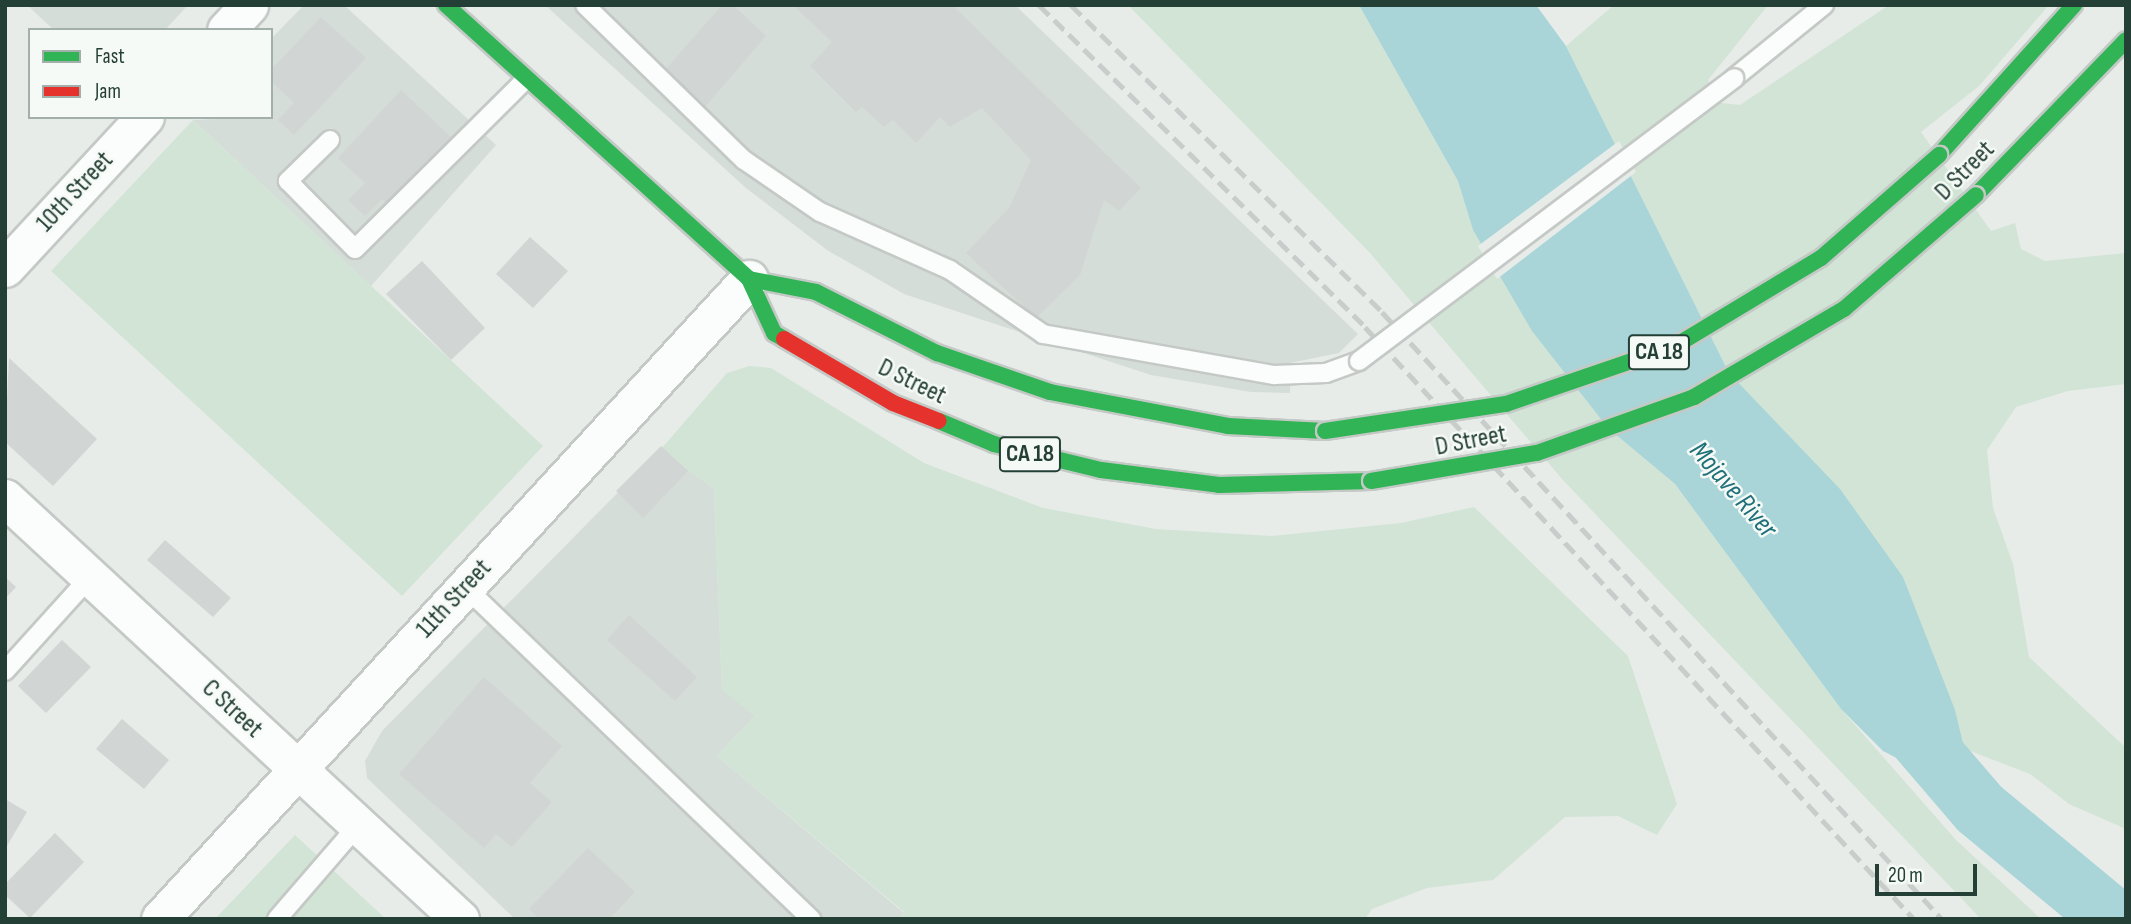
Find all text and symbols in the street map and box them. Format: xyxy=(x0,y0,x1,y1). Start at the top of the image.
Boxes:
legend xyxy=(28,28,273,119)
text: Fast xyxy=(95,44,125,69)
text: Jam xyxy=(95,79,121,104)
street label: D Street xyxy=(1929,135,2001,207)
street label: 10th Street xyxy=(30,145,120,239)
road number: CA 18 xyxy=(1628,332,1690,372)
street label: D Street xyxy=(873,352,951,412)
street label: D Street xyxy=(1433,419,1509,463)
road number: CA 18 xyxy=(998,434,1062,475)
water label: Mojave River xyxy=(1682,435,1784,545)
street label: 11th Street xyxy=(410,553,498,645)
street label: C Street xyxy=(195,673,269,745)
scale bar xyxy=(1879,850,1980,894)
text: 20 m xyxy=(1888,863,1923,888)

